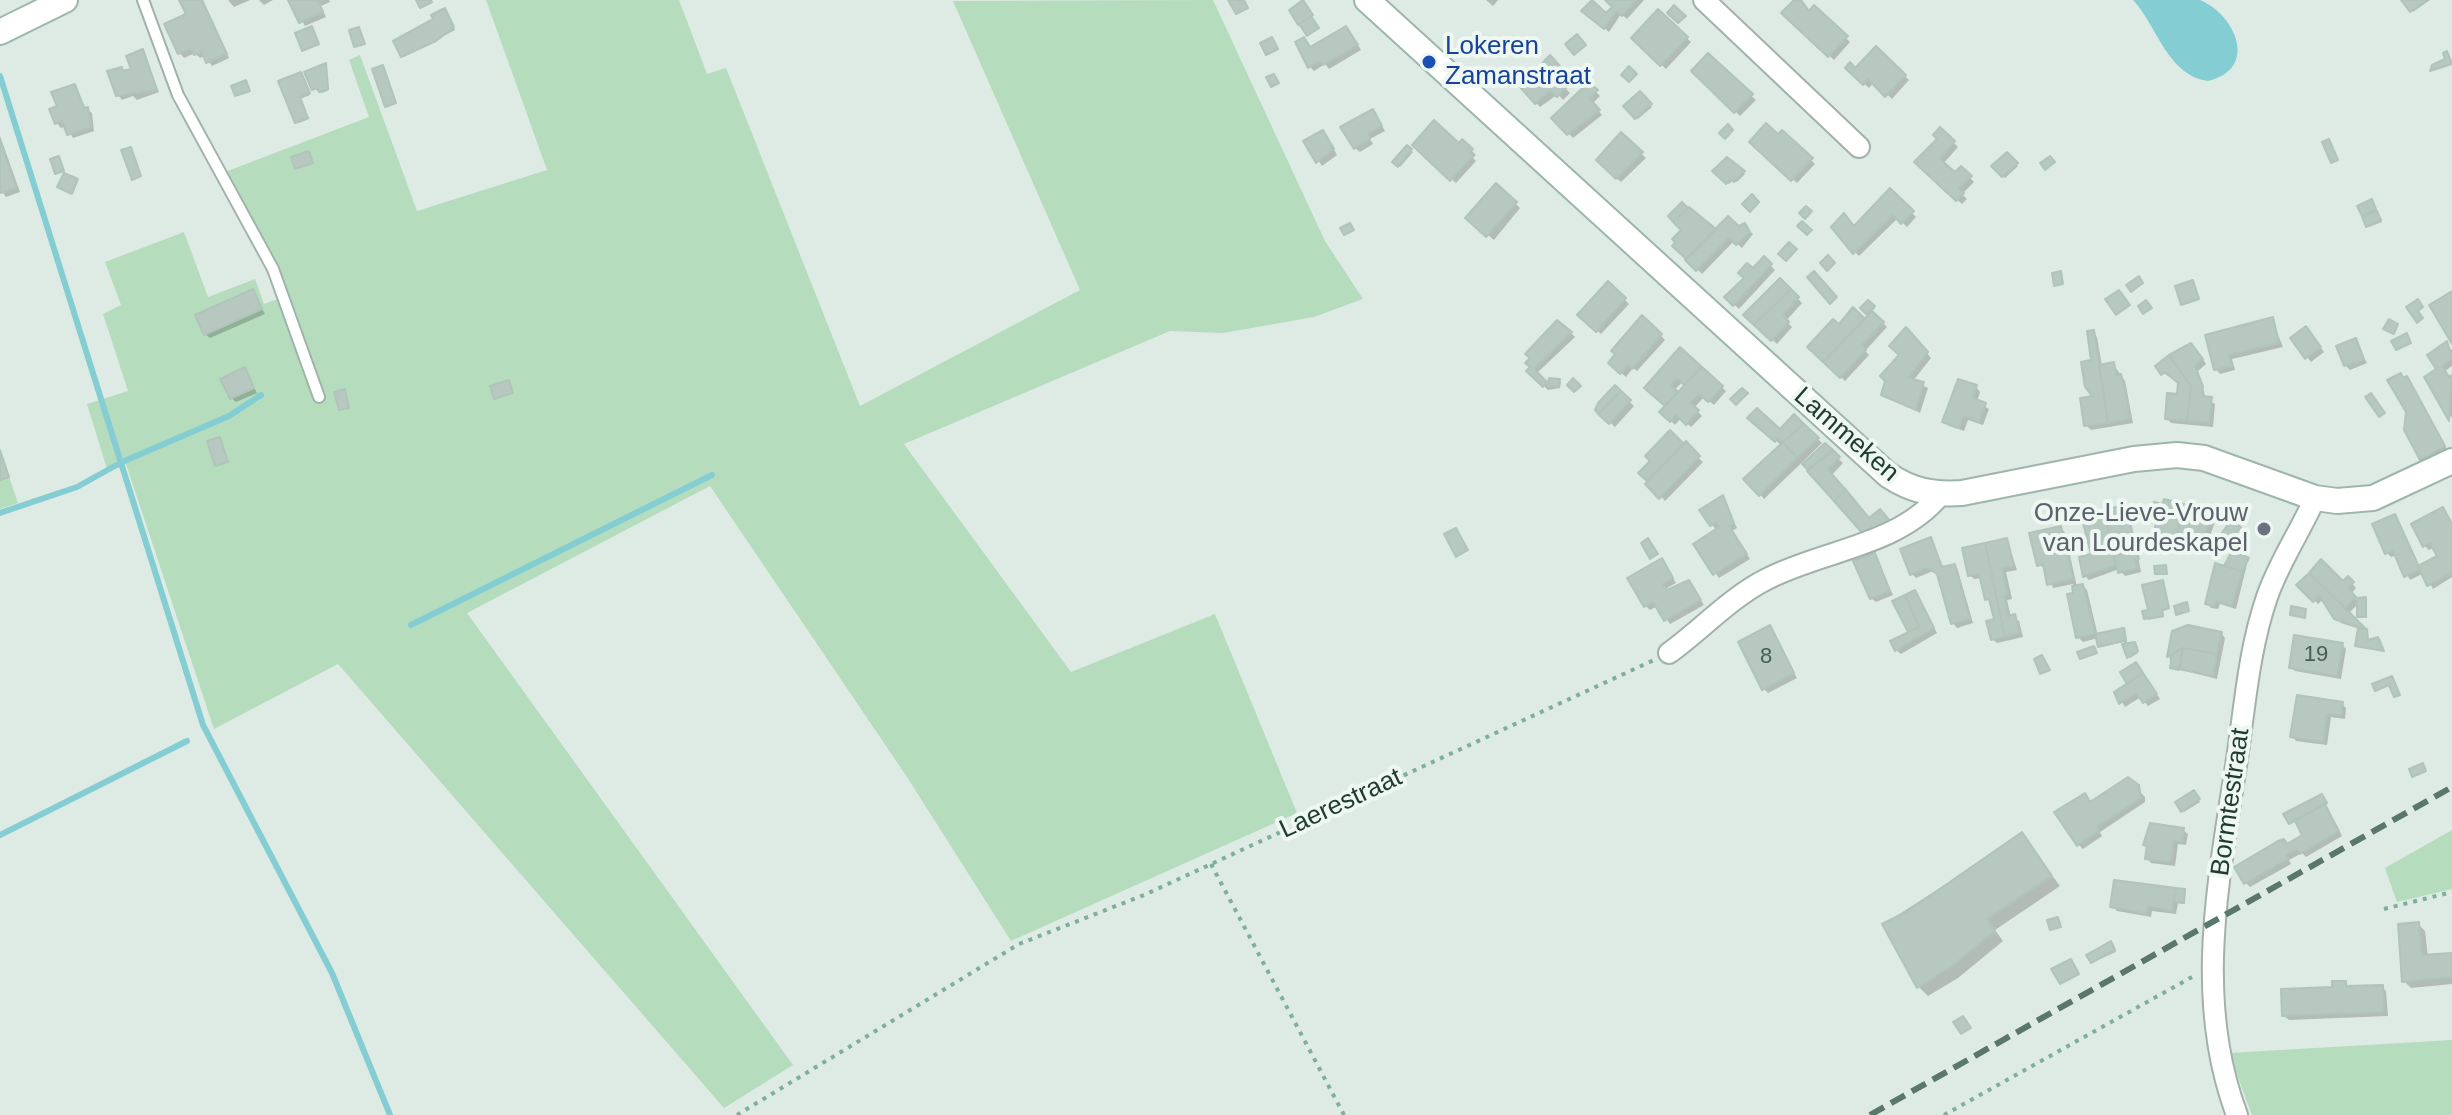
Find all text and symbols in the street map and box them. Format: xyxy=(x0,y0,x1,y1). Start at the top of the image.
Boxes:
place label: Lokeren Zamanstraat xyxy=(1445,31,1591,92)
marker: Lokeren Zamanstraat xyxy=(1420,53,1438,71)
street label: Lammeken xyxy=(1787,381,1905,489)
place label: Onze-Lieve-Vrouw van Lourdeskapel xyxy=(2034,498,2248,560)
marker: Onze-Lieve-Vrouw van Lourdeskapel xyxy=(2255,520,2273,538)
house number: 19 xyxy=(2304,642,2328,668)
house number: 8 xyxy=(1760,644,1772,670)
street label: Bormtestraat xyxy=(2205,726,2257,878)
street label: Laerestraat xyxy=(1275,762,1407,846)

